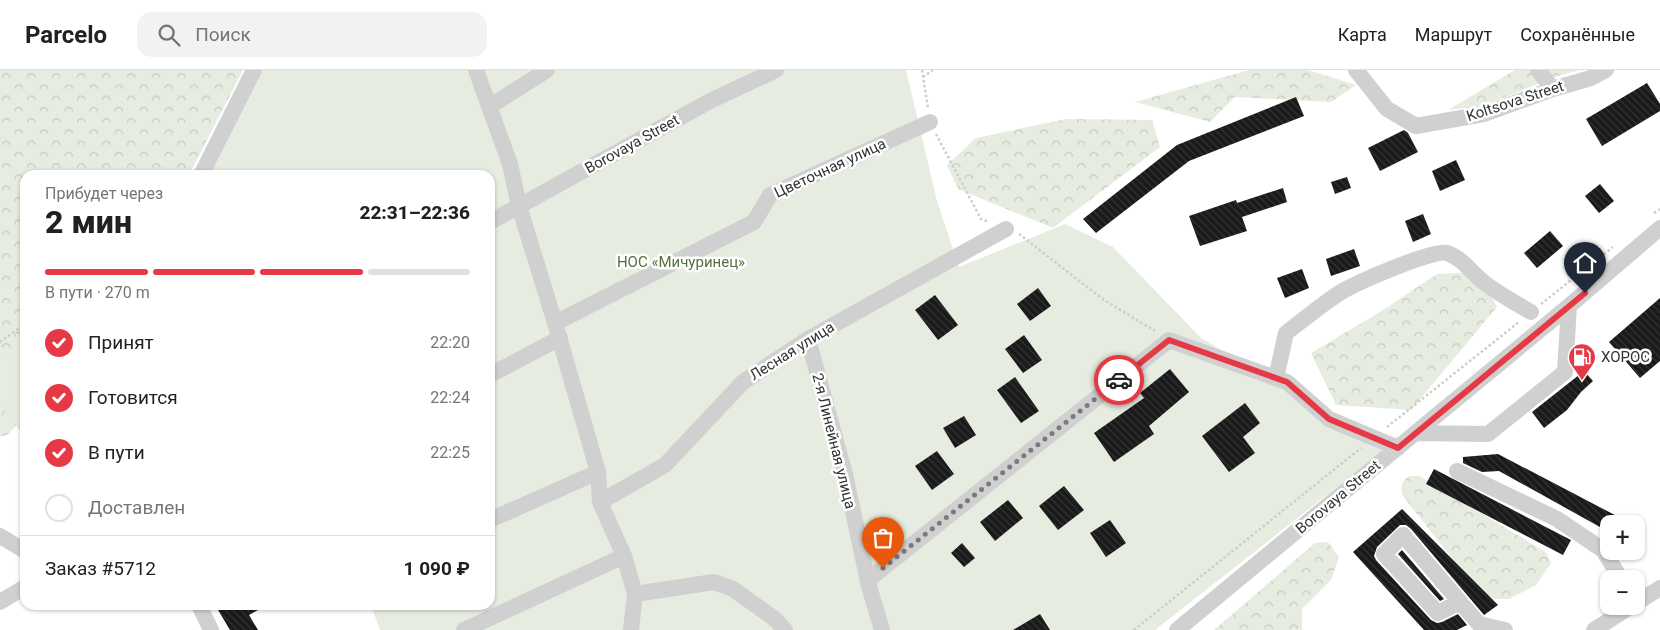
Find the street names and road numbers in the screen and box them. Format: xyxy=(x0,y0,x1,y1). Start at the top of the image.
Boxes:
street label: Koltsova Street xyxy=(1464,77,1566,125)
street label: Borovaya Street xyxy=(582,111,682,177)
street label: Цветочная улица xyxy=(771,134,889,202)
street label: Лесная улица xyxy=(746,318,838,384)
street label: 2-я Линейная улица xyxy=(808,371,860,511)
street label: Borovaya Street xyxy=(1292,456,1384,538)

